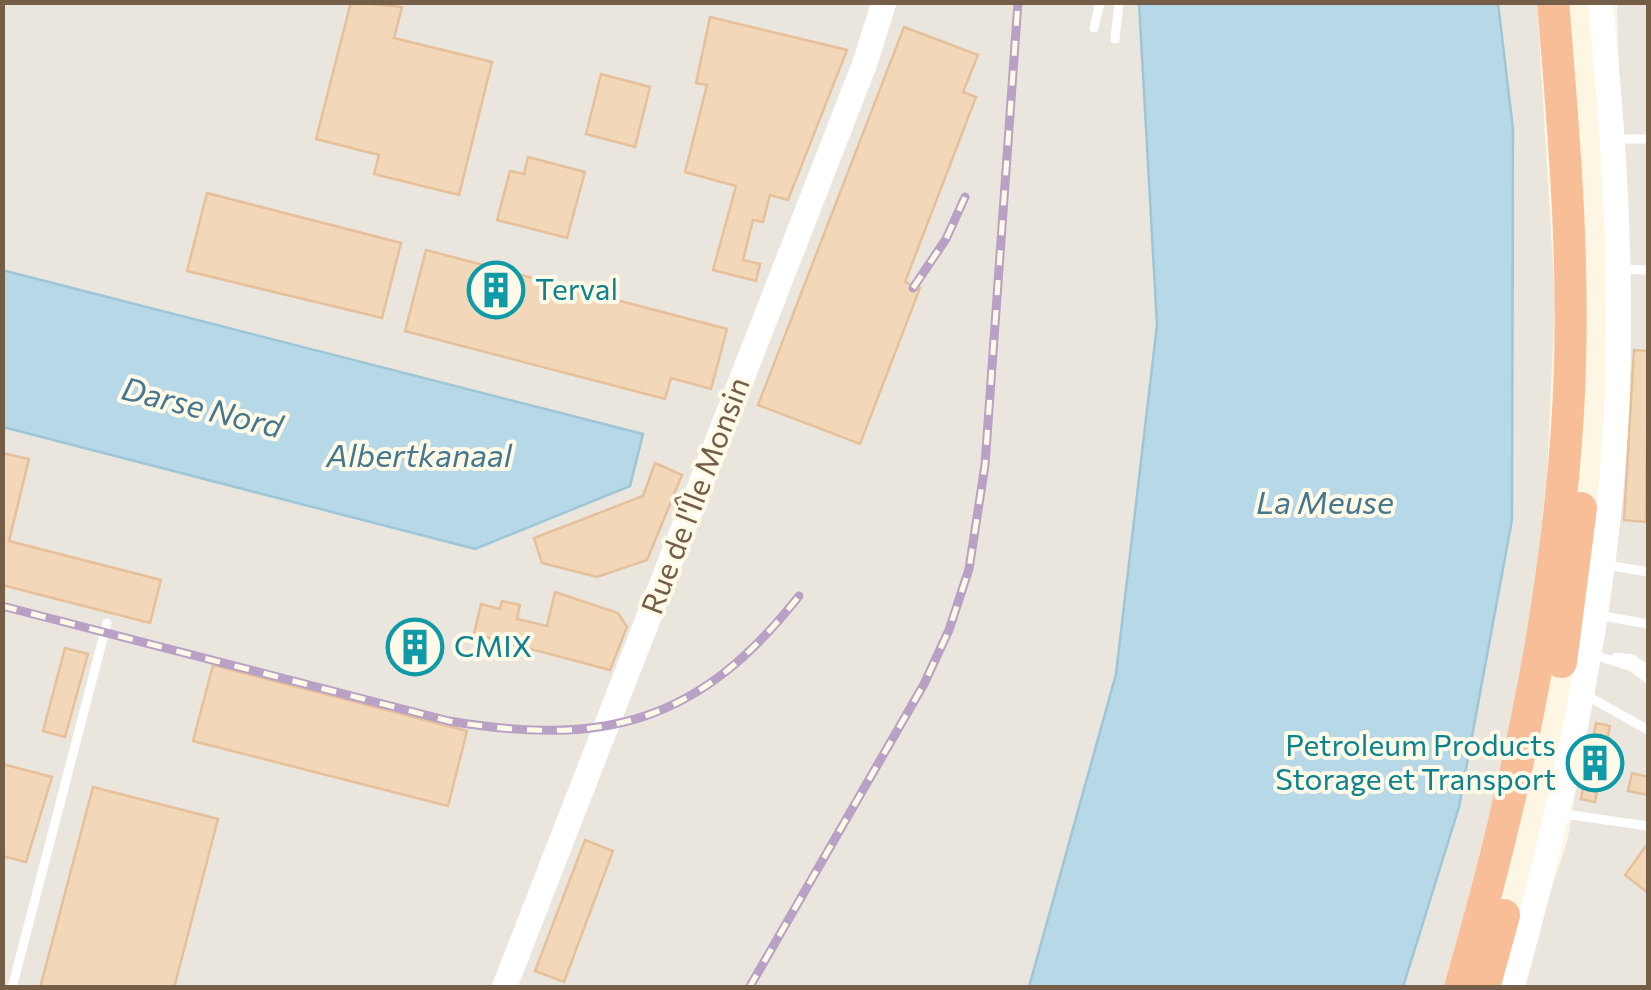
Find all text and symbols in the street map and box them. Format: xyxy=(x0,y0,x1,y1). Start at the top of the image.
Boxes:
building icon: Terval xyxy=(466,260,526,320)
place label: Terval xyxy=(535,269,618,306)
water label: Darse Nord xyxy=(118,367,288,446)
street label: Rue de l'Île Monsin xyxy=(631,371,756,619)
water label: Albertkanaal xyxy=(325,434,513,474)
water label: La Meuse xyxy=(1256,481,1394,521)
building icon: CMIX xyxy=(385,617,445,677)
place label: CMIX xyxy=(454,626,532,663)
place label: Petroleum Products Storage et Transport xyxy=(1275,725,1556,796)
building icon: Petroleum Products Storage et Transport xyxy=(1565,733,1625,793)

